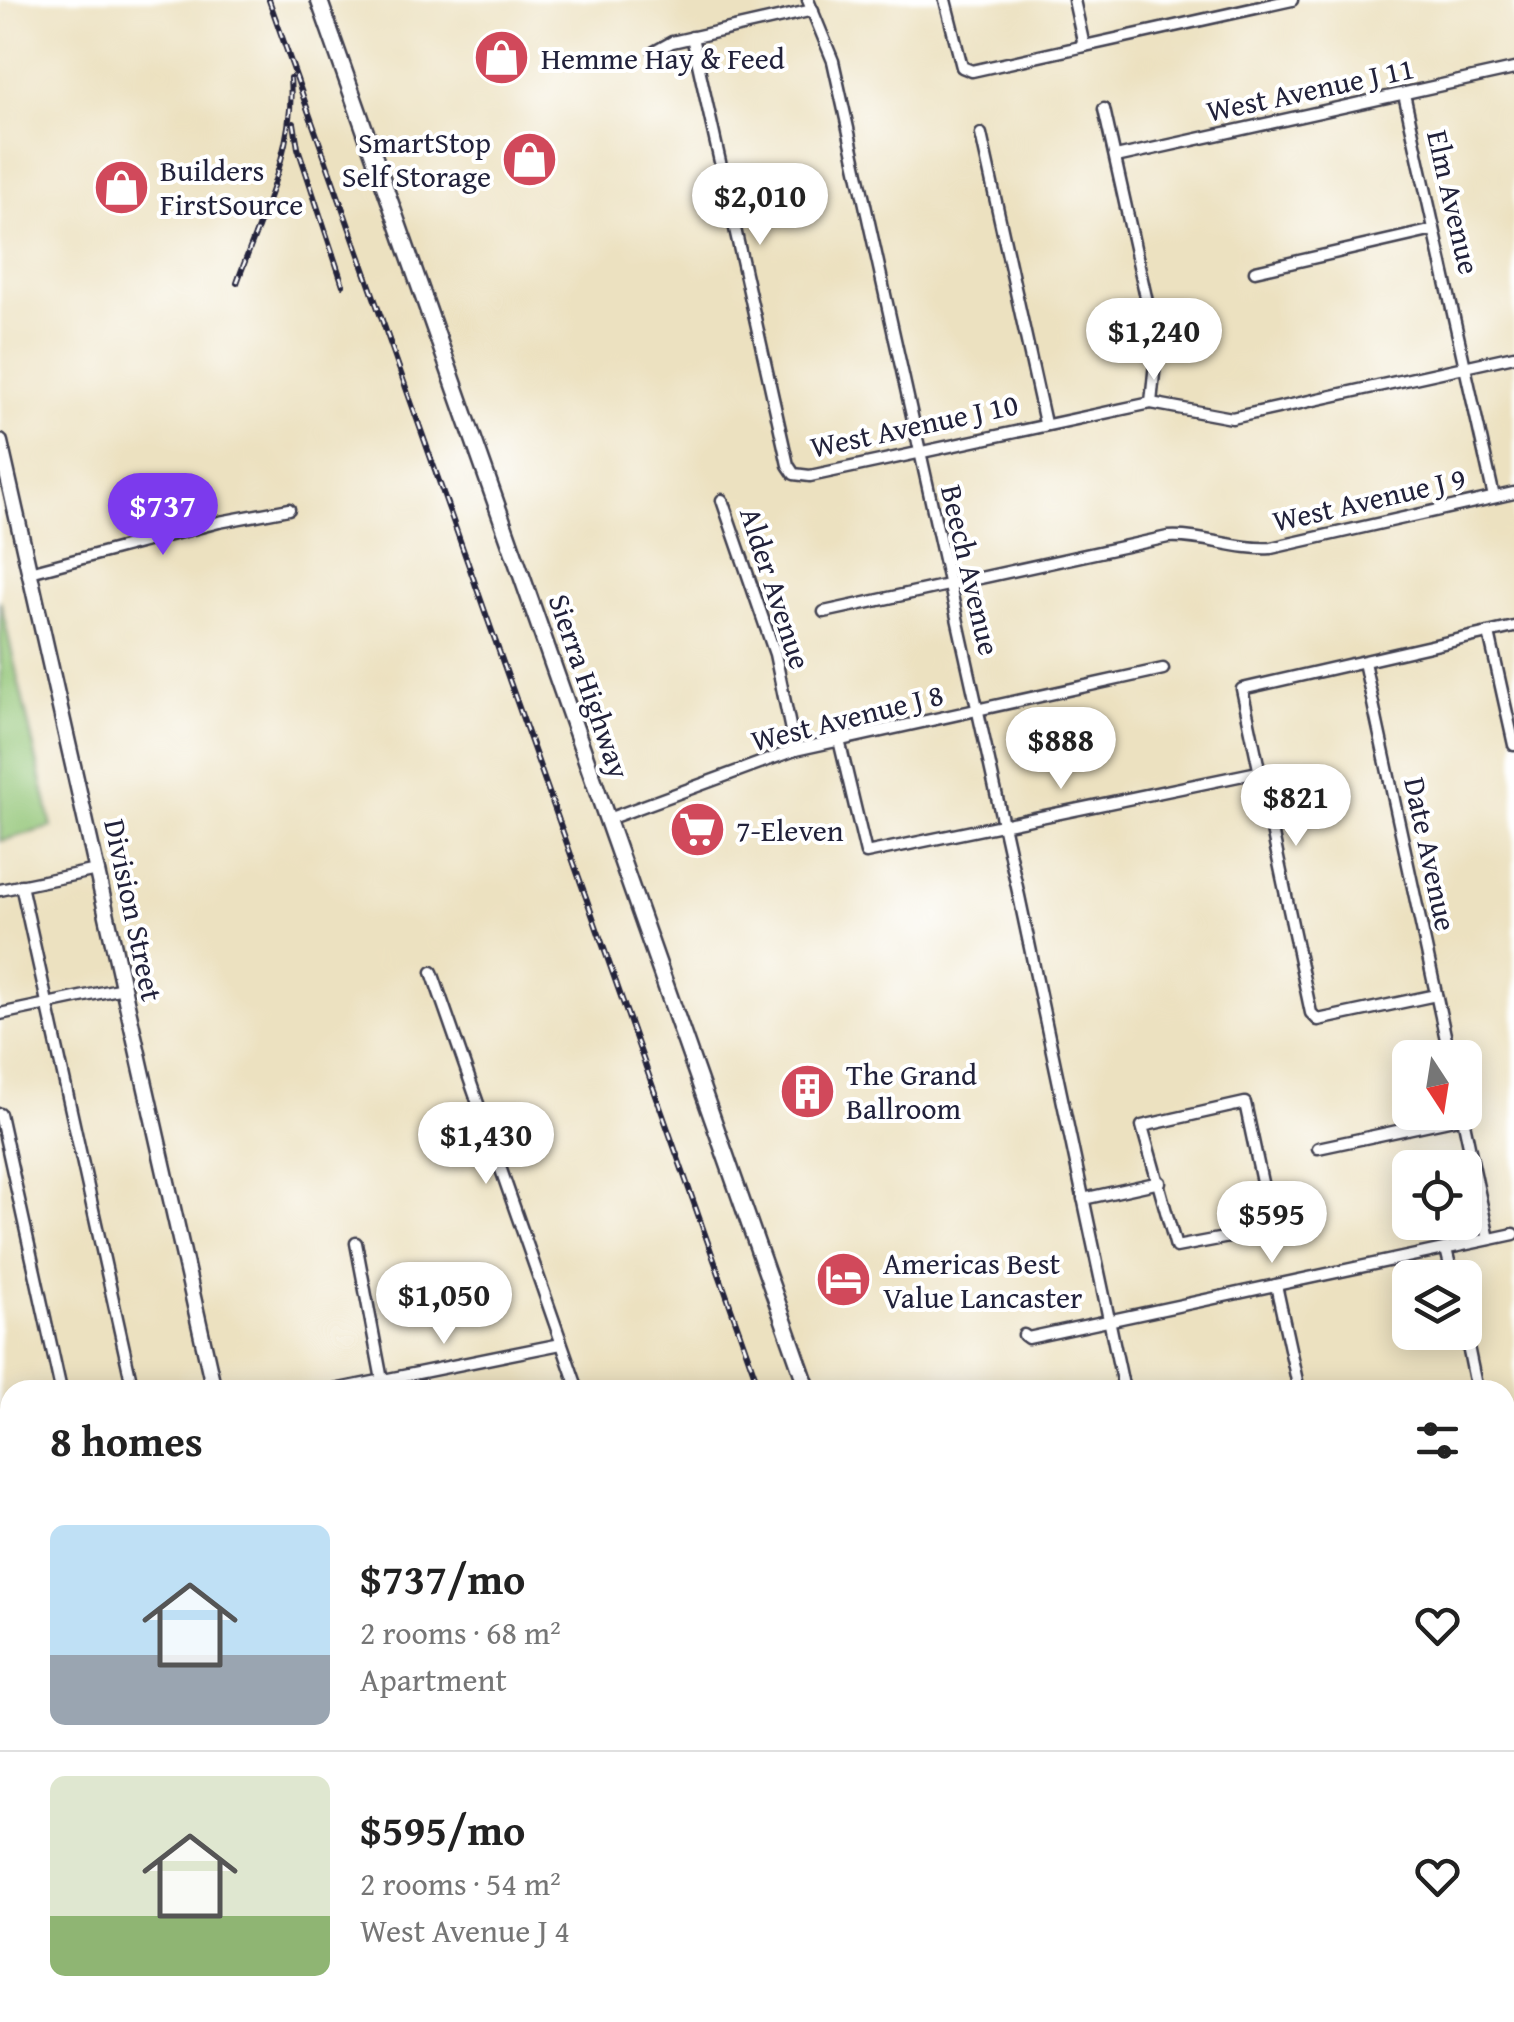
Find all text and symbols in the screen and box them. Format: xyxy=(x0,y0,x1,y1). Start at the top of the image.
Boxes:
shop icon: Hemme Hay & Feed xyxy=(472,28,532,88)
place label: Hemme Hay & Feed xyxy=(541,36,785,80)
street label: West Avenue J 11 xyxy=(1202,46,1418,132)
place label: SmartStop Self Storage xyxy=(342,120,491,198)
street label: Elm Avenue xyxy=(1416,125,1492,279)
shop icon: SmartStop Self Storage xyxy=(500,129,560,189)
place label: Builders FirstSource xyxy=(160,148,303,226)
shop icon: Builders FirstSource xyxy=(91,157,151,217)
pin: $2,010 xyxy=(679,163,841,248)
text: $2,010 xyxy=(714,172,806,219)
pin: $1,240 xyxy=(1073,298,1235,383)
text: $1,240 xyxy=(1108,307,1200,354)
street label: West Avenue J 10 xyxy=(806,382,1022,468)
street label: West Avenue J 9 xyxy=(1268,455,1470,543)
pin: $737 xyxy=(104,473,222,558)
street label: Beech Avenue xyxy=(930,480,1012,660)
text: $737 xyxy=(130,482,196,529)
street label: Alder Avenue xyxy=(729,501,823,675)
street label: Sierra Highway xyxy=(538,588,642,784)
street label: West Avenue J 8 xyxy=(746,672,948,762)
pin: $888 xyxy=(1002,707,1120,792)
text: $888 xyxy=(1028,716,1094,763)
pin: $821 xyxy=(1237,764,1355,849)
text: $821 xyxy=(1263,773,1329,820)
street label: Date Avenue xyxy=(1393,773,1469,935)
supermarket icon: 7-Eleven xyxy=(667,800,727,860)
place label: 7-Eleven xyxy=(736,808,844,852)
street label: Division Street xyxy=(93,815,175,1005)
north arrow xyxy=(1392,1040,1482,1130)
map controls xyxy=(1392,1040,1482,1350)
place label: The Grand Ballroom xyxy=(846,1052,977,1130)
building icon: The Grand Ballroom xyxy=(777,1061,837,1121)
pin: $1,430 xyxy=(405,1102,567,1187)
text: $1,430 xyxy=(440,1111,532,1158)
button: locate xyxy=(1392,1150,1482,1240)
pin: $595 xyxy=(1213,1181,1331,1266)
text: $595 xyxy=(1239,1190,1305,1237)
place label: Americas Best Value Lancaster xyxy=(883,1241,1082,1319)
hotel icon: Americas Best Value Lancaster xyxy=(814,1250,874,1310)
button: layers xyxy=(1392,1260,1482,1350)
pin: $1,050 xyxy=(363,1262,525,1347)
text: $1,050 xyxy=(398,1271,490,1318)
text: 8 homes xyxy=(50,1410,203,1471)
icon: filters xyxy=(1410,1413,1465,1468)
text: $737/mo xyxy=(360,1548,525,1609)
icon: home xyxy=(130,1565,250,1685)
icon: heart xyxy=(1410,1598,1465,1653)
text: 2 rooms · 68 m² xyxy=(360,1609,561,1656)
text: Apartment xyxy=(360,1656,507,1703)
text: $595/mo xyxy=(360,1799,525,1860)
icon: home xyxy=(130,1816,250,1936)
icon: heart xyxy=(1410,1849,1465,1904)
text: 2 rooms · 54 m² xyxy=(360,1860,561,1907)
text: West Avenue J 4 xyxy=(360,1907,570,1954)

